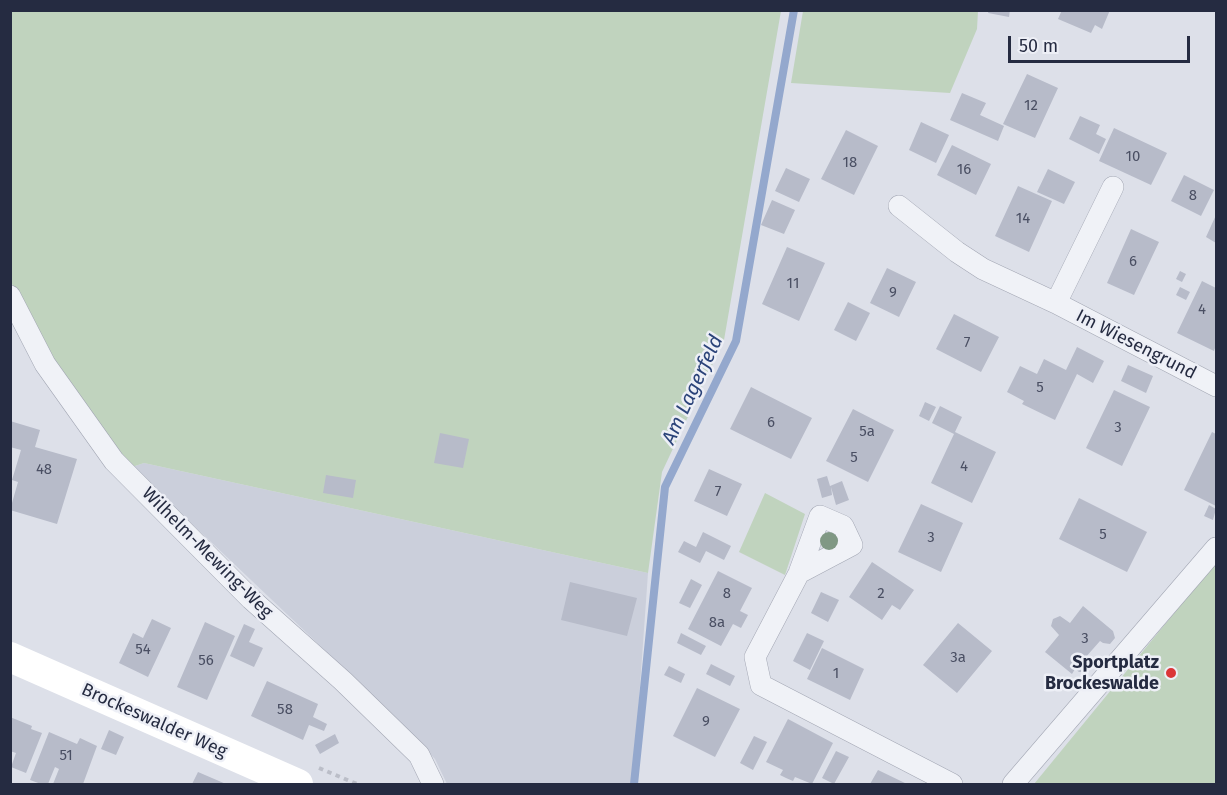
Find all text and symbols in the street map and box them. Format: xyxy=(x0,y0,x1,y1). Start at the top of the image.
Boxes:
scale bar xyxy=(1011,24,1192,62)
text: 50 m xyxy=(1019,35,1058,57)
house number: 12 xyxy=(1024,97,1038,115)
house number: 10 xyxy=(1126,148,1140,166)
house number: 18 xyxy=(843,154,857,172)
house number: 16 xyxy=(957,161,971,179)
house number: 8 xyxy=(1189,187,1197,205)
house number: 14 xyxy=(1016,210,1030,228)
house number: 6 xyxy=(1129,253,1137,271)
house number: 11 xyxy=(787,275,799,293)
house number: 9 xyxy=(889,284,897,302)
house number: 4 xyxy=(1198,301,1206,319)
street label: Im Wiesengrund xyxy=(1072,305,1200,385)
water label: Am Lagerfeld xyxy=(657,332,729,448)
house number: 7 xyxy=(964,334,970,352)
house number: 5 xyxy=(1036,379,1044,397)
house number: 6 xyxy=(767,414,775,432)
house number: 3 xyxy=(1114,419,1122,437)
house number: 5a xyxy=(859,423,875,441)
house number: 5 xyxy=(850,449,858,467)
house number: 4 xyxy=(960,458,968,476)
house number: 48 xyxy=(36,461,52,479)
street label: Wilhelm-Mewing-Weg xyxy=(137,483,277,623)
house number: 7 xyxy=(715,483,721,501)
house number: 5 xyxy=(1099,526,1107,544)
house number: 3 xyxy=(927,529,935,547)
house number: 8 xyxy=(723,585,731,603)
house number: 2 xyxy=(877,585,885,603)
house number: 8a xyxy=(709,614,725,632)
house number: 3 xyxy=(1081,630,1089,648)
house number: 54 xyxy=(135,641,151,659)
house number: 3a xyxy=(950,649,966,667)
house number: 56 xyxy=(198,652,214,670)
place label: Sportplatz Brockeswalde xyxy=(1045,652,1159,694)
house number: 1 xyxy=(833,665,839,683)
marker: Sportplatz Brockeswalde xyxy=(1164,666,1178,680)
street label: Brockeswalder Weg xyxy=(78,679,230,763)
house number: 58 xyxy=(277,701,293,719)
house number: 9 xyxy=(702,713,710,731)
house number: 51 xyxy=(59,747,73,765)

